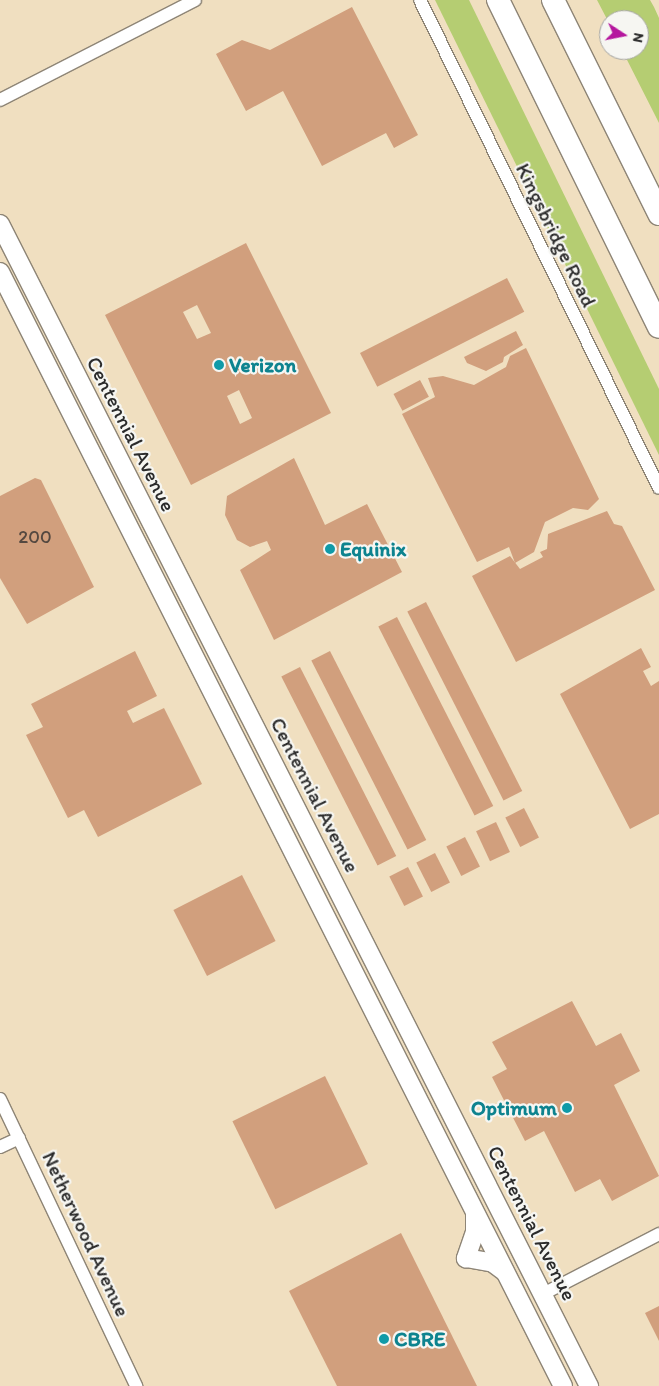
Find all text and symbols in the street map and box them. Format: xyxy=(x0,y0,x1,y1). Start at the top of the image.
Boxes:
north arrow xyxy=(599,10,649,60)
text: N xyxy=(629,31,647,44)
street label: Kingsbridge Road xyxy=(510,159,602,311)
place label: Verizon xyxy=(229,352,296,378)
street label: Centennial Avenue xyxy=(81,353,181,515)
marker: Verizon xyxy=(213,359,225,371)
house number: 200 xyxy=(18,526,52,548)
place label: Equinix xyxy=(340,536,406,562)
marker: Equinix xyxy=(324,543,336,555)
street label: Centennial Avenue xyxy=(265,714,365,876)
place label: Optimum xyxy=(471,1095,557,1121)
marker: Optimum xyxy=(561,1102,573,1114)
street label: Centennial Avenue xyxy=(482,1142,582,1304)
street label: Netherwood Avenue xyxy=(37,1148,135,1320)
place label: CBRE xyxy=(394,1326,445,1352)
marker: CBRE xyxy=(378,1333,390,1345)

